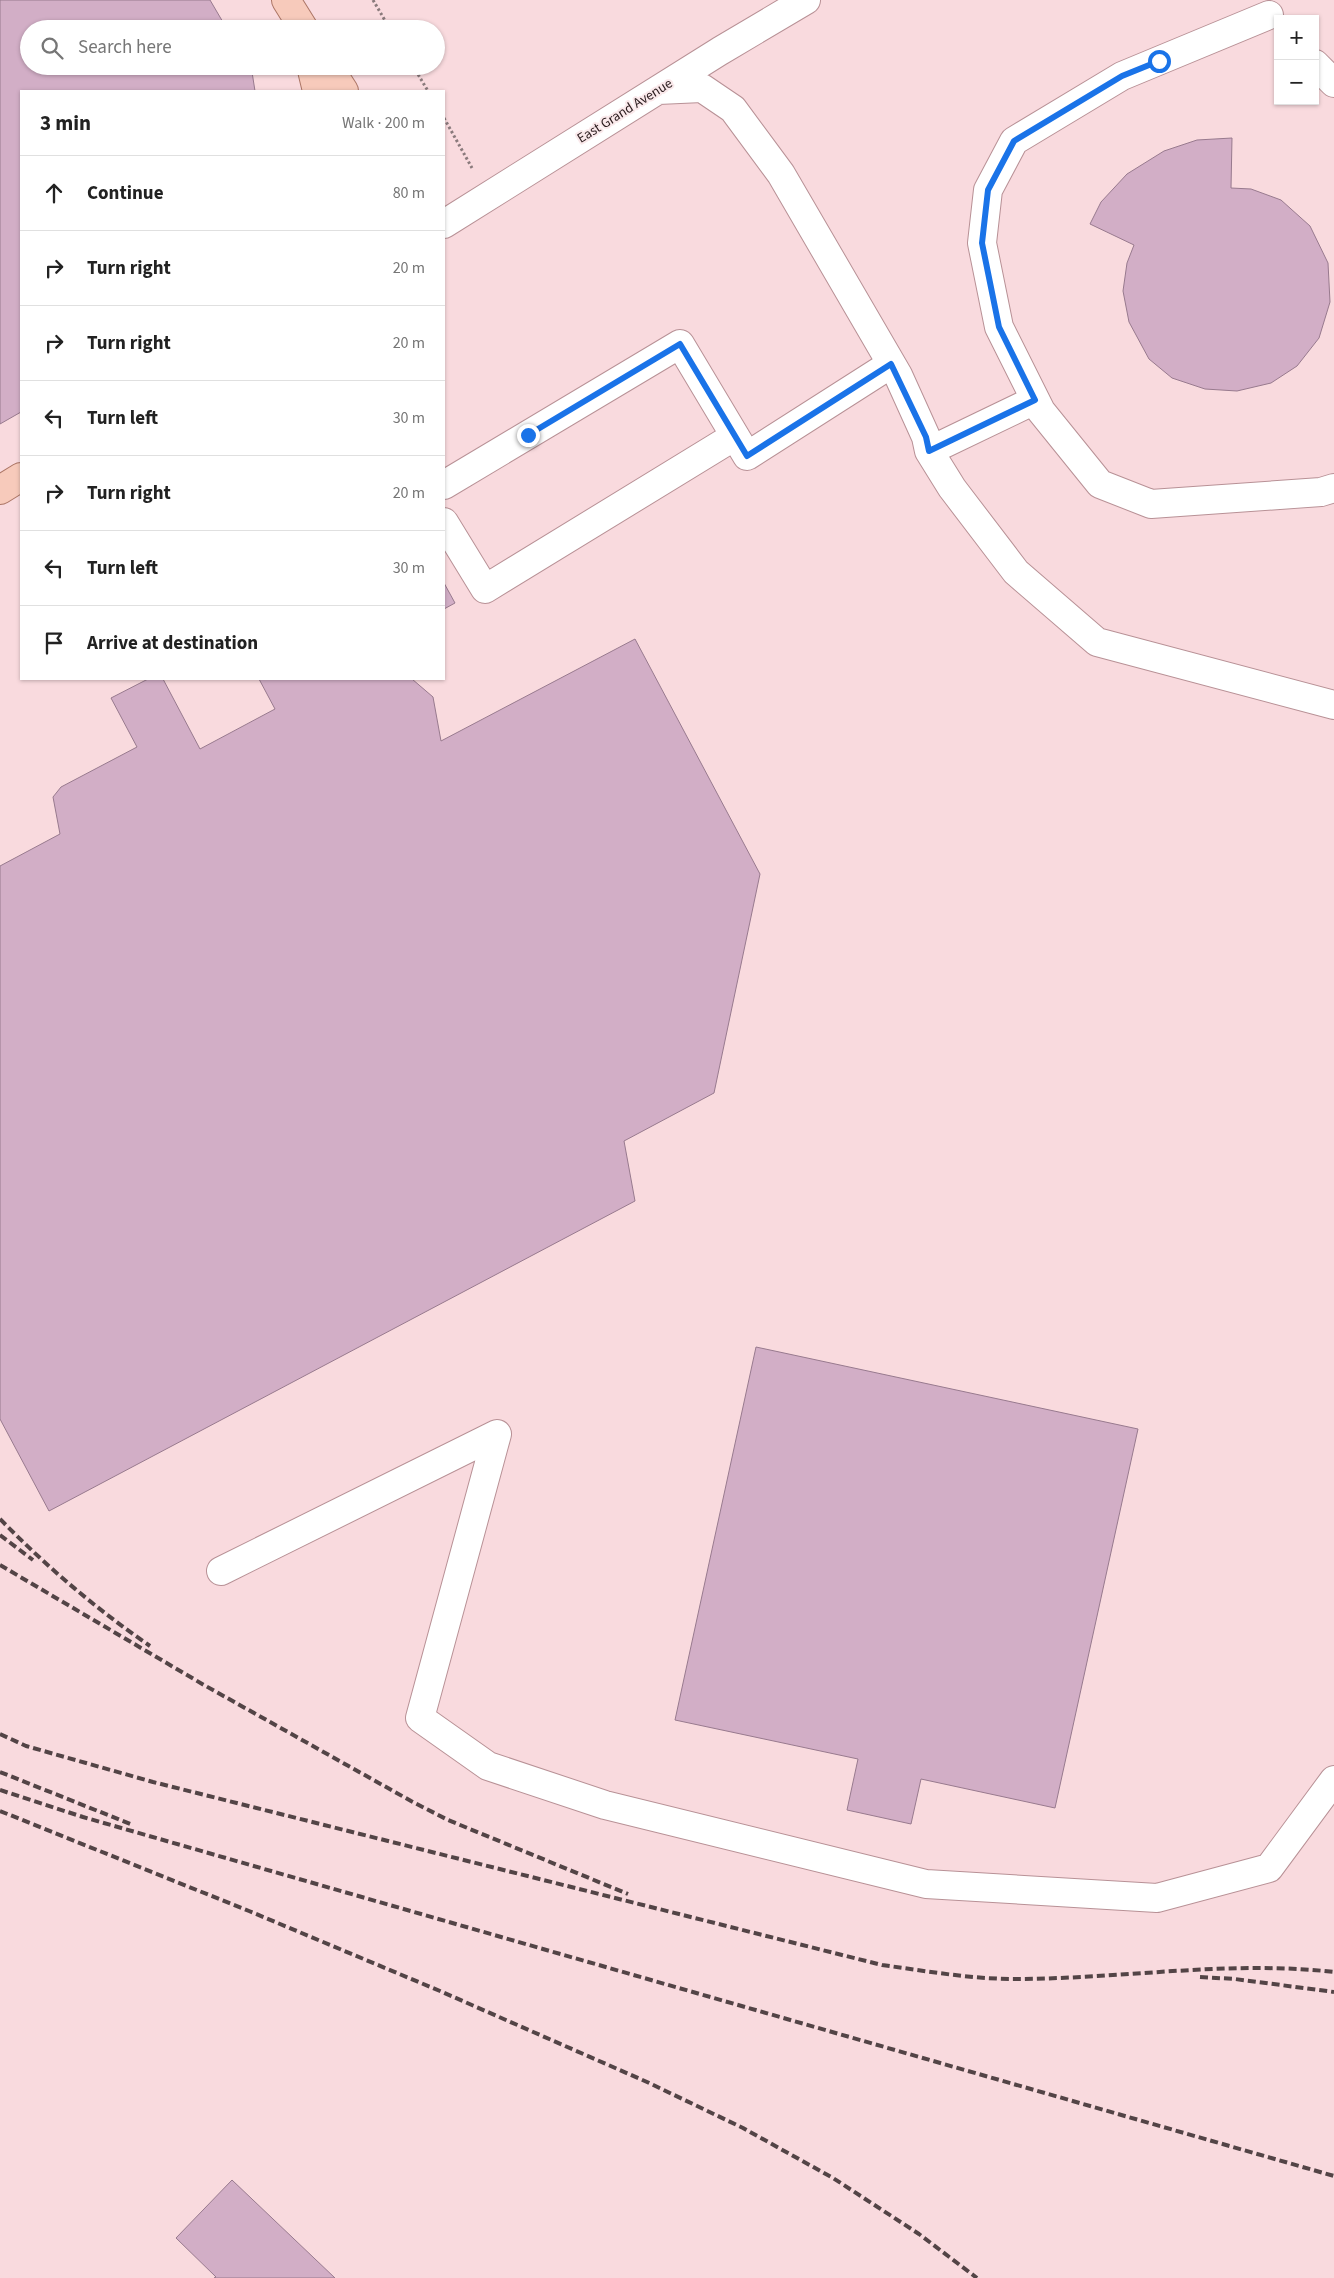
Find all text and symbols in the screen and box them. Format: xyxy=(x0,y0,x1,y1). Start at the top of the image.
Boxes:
map controls xyxy=(1274,15,1319,105)
button: + xyxy=(1274,15,1319,60)
search box xyxy=(20,20,445,75)
icon: search xyxy=(38,34,66,62)
text: Search here xyxy=(78,34,172,61)
route start xyxy=(1148,50,1171,73)
button: − xyxy=(1274,60,1319,105)
street label: East Grand Avenue xyxy=(573,74,677,148)
text: 3 min xyxy=(40,108,91,138)
text: Walk · 200 m xyxy=(342,112,425,134)
icon: ahead xyxy=(40,179,68,207)
text: Continue xyxy=(87,180,164,207)
text: 80 m xyxy=(393,182,425,204)
icon: right xyxy=(40,254,68,282)
text: Turn right xyxy=(87,255,171,282)
text: 20 m xyxy=(393,257,425,279)
icon: right xyxy=(40,329,68,357)
text: Turn right xyxy=(87,330,171,357)
text: 20 m xyxy=(393,332,425,354)
icon: left xyxy=(40,404,68,432)
text: Turn left xyxy=(87,405,158,432)
text: 30 m xyxy=(393,407,425,429)
route end xyxy=(517,424,540,447)
icon: right xyxy=(40,479,68,507)
text: Turn right xyxy=(87,480,171,507)
text: 20 m xyxy=(393,482,425,504)
icon: left xyxy=(40,554,68,582)
text: Turn left xyxy=(87,555,158,582)
text: 30 m xyxy=(393,557,425,579)
icon: arrive xyxy=(40,629,68,657)
text: Arrive at destination xyxy=(87,630,258,657)

